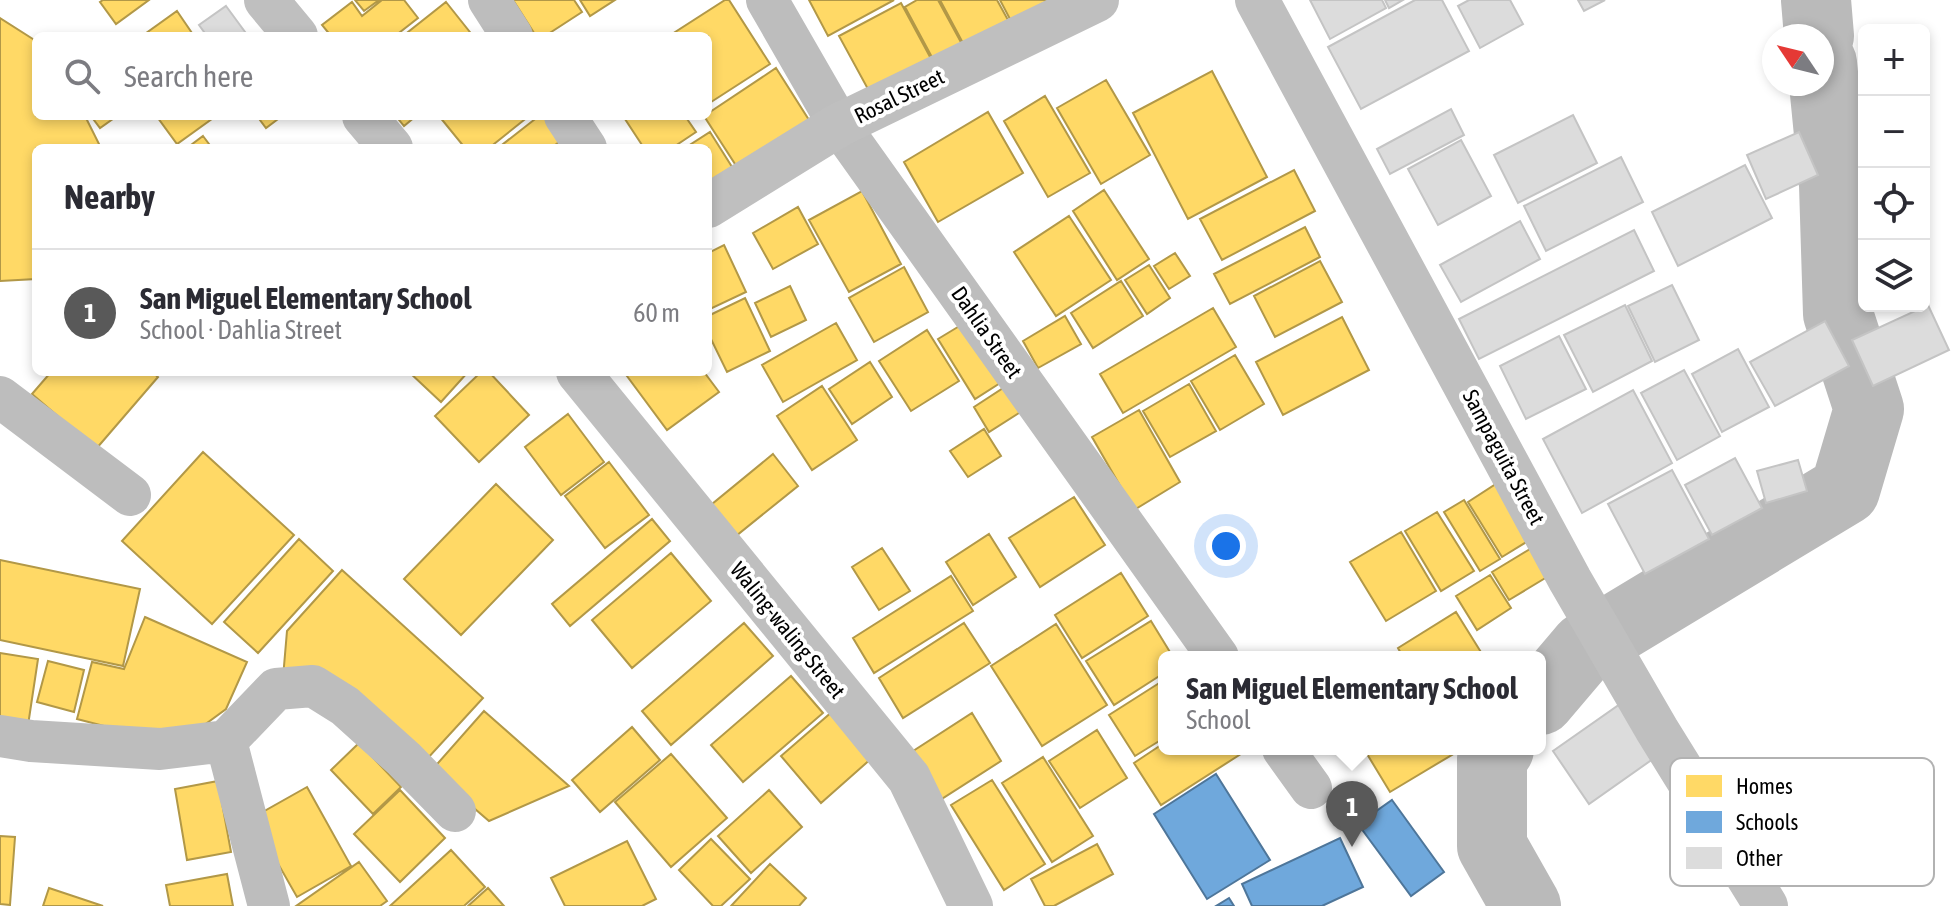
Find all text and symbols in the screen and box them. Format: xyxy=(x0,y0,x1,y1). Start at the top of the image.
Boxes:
north arrow xyxy=(1762,24,1834,96)
map controls xyxy=(1858,24,1930,312)
button: + xyxy=(1858,24,1930,96)
search box xyxy=(32,32,712,120)
icon: search xyxy=(60,54,104,98)
text: Search here xyxy=(124,59,253,93)
street label: Rosal Street xyxy=(850,63,948,129)
button: − xyxy=(1858,96,1930,168)
button: locate xyxy=(1858,168,1930,240)
text: Nearby xyxy=(64,177,155,216)
button: layers xyxy=(1858,240,1930,312)
text: San Miguel Elementary School xyxy=(140,281,471,315)
street label: Dahlia Street xyxy=(946,281,1028,383)
text: 1 xyxy=(84,298,96,328)
text: 60 m xyxy=(633,298,680,328)
text: School · Dahlia Street xyxy=(140,315,342,345)
street label: Sampaguita Street xyxy=(1458,385,1550,529)
your location xyxy=(1206,526,1246,566)
street label: Waling-waling Street xyxy=(725,557,851,703)
popup xyxy=(1158,651,1546,755)
text: San Miguel Elementary School xyxy=(1186,671,1518,705)
text: School xyxy=(1186,705,1251,735)
legend xyxy=(1670,758,1934,886)
text: Homes xyxy=(1736,773,1793,799)
pin: 1 xyxy=(1326,781,1378,847)
text: Schools xyxy=(1736,809,1799,835)
text: Other xyxy=(1736,845,1783,871)

